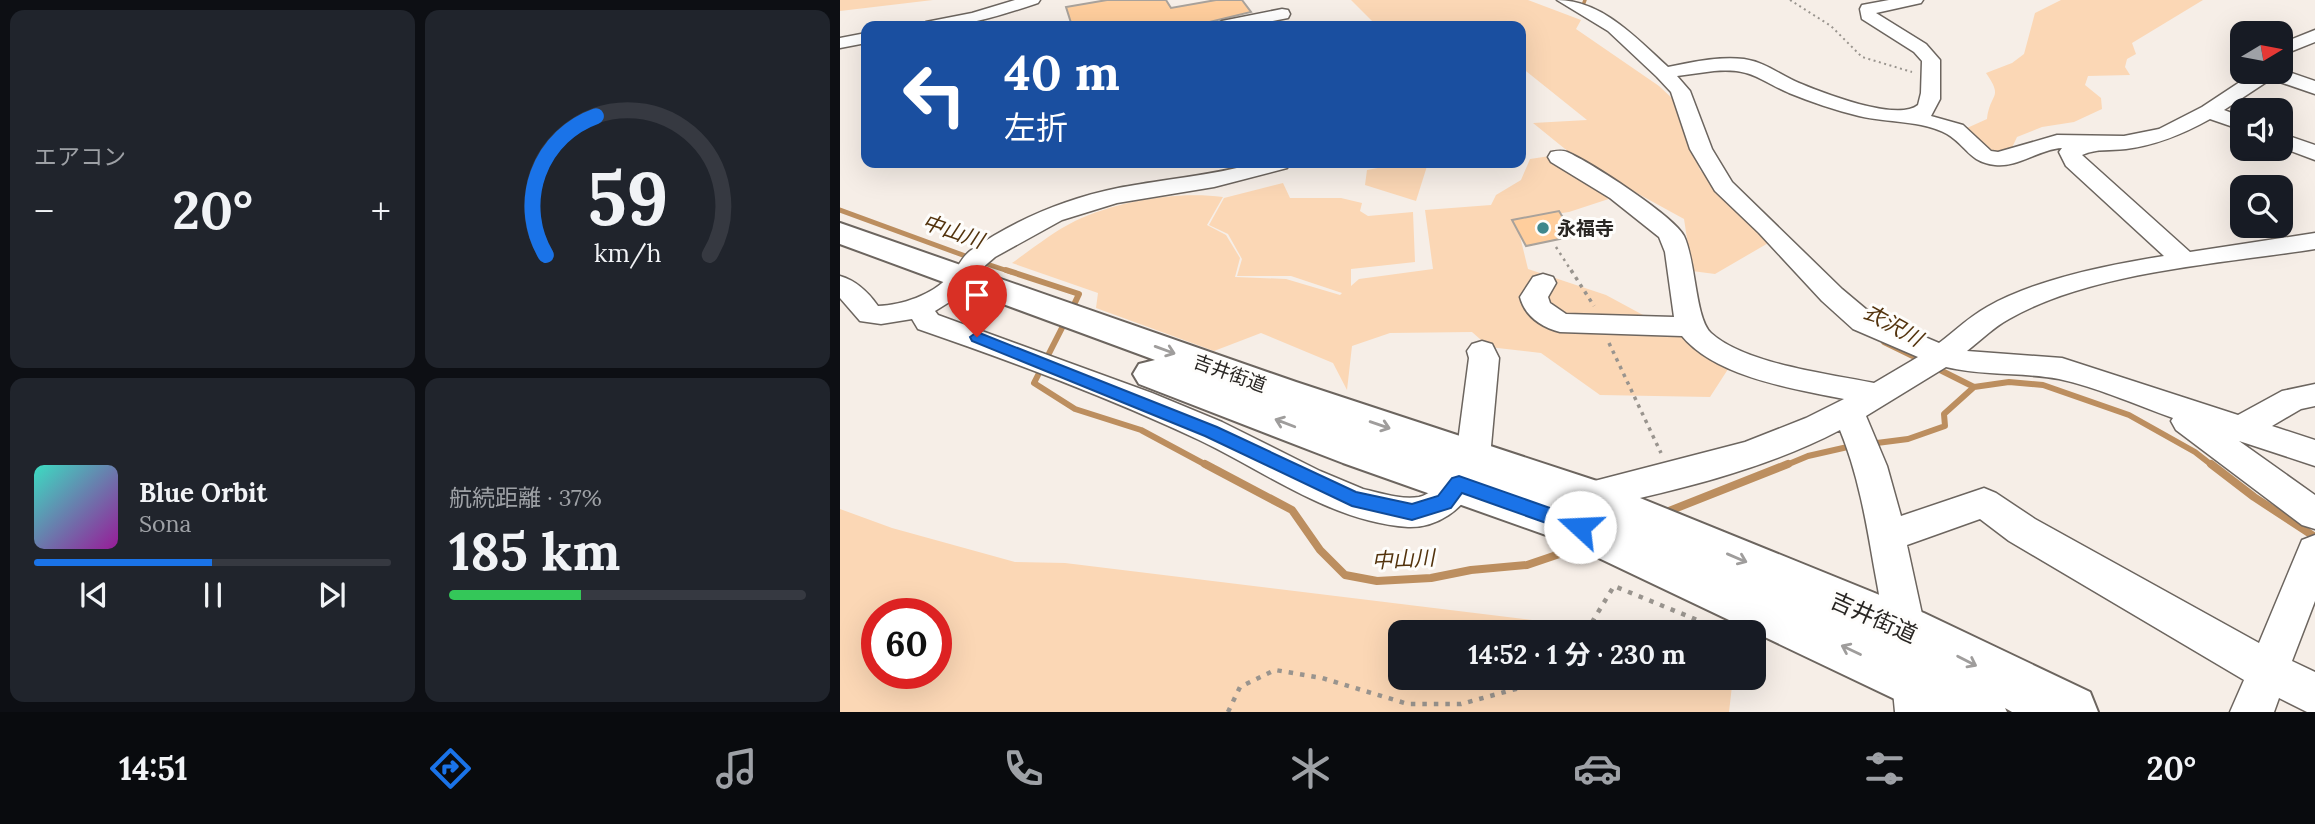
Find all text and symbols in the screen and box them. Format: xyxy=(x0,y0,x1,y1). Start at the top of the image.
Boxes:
north arrow xyxy=(2230,21,2292,84)
map controls xyxy=(2230,21,2293,238)
text: 40 m xyxy=(1004,41,1120,103)
icon: left xyxy=(889,49,980,140)
button: sound xyxy=(2230,98,2293,161)
text: 左折 xyxy=(1004,107,1068,148)
text: エアコン xyxy=(34,142,126,171)
text: 59 xyxy=(587,152,668,245)
button: search xyxy=(2230,175,2293,238)
text: 20° xyxy=(172,177,253,243)
text: − xyxy=(34,187,54,235)
text: + xyxy=(371,187,391,235)
water label: 中山川 xyxy=(919,208,989,255)
place label: 永福寺 xyxy=(1557,216,1614,240)
marker: 永福寺 xyxy=(1535,220,1551,236)
text: km/h xyxy=(594,237,661,269)
pin xyxy=(947,265,1007,337)
icon: arrive xyxy=(958,276,996,314)
water label: 衣沢川 xyxy=(1859,298,1929,353)
one-way arrow xyxy=(1154,345,1176,357)
street label: 吉井街道 xyxy=(1190,349,1270,397)
one-way arrow xyxy=(1274,416,1296,429)
one-way arrow xyxy=(1368,420,1390,433)
text: Blue Orbit xyxy=(139,476,267,509)
text: 航続距離 · 37% xyxy=(449,483,602,512)
position arrow xyxy=(1543,490,1617,564)
text: Sona xyxy=(139,509,191,538)
text: 185 km xyxy=(449,518,620,584)
water label: 中山川 xyxy=(1371,544,1437,574)
one-way arrow xyxy=(1726,552,1748,565)
icon: previous xyxy=(75,576,113,614)
icon: pause xyxy=(194,576,232,614)
icon: next xyxy=(313,576,351,614)
street label: 吉井街道 xyxy=(1826,585,1922,649)
speed limit sign: 60 xyxy=(861,598,952,689)
text: 14:52 · 1 分 · 230 m xyxy=(1468,638,1686,671)
one-way arrow xyxy=(1841,643,1862,656)
one-way arrow xyxy=(1956,654,1977,668)
icon: directions xyxy=(426,744,475,793)
icon: music xyxy=(712,744,761,793)
icon: phone xyxy=(999,744,1048,793)
icon: climate xyxy=(1286,744,1335,793)
icon: car xyxy=(1573,744,1622,793)
icon: filters xyxy=(1860,744,1909,793)
text: 14:51 xyxy=(119,748,188,789)
text: 20° xyxy=(2146,748,2196,789)

